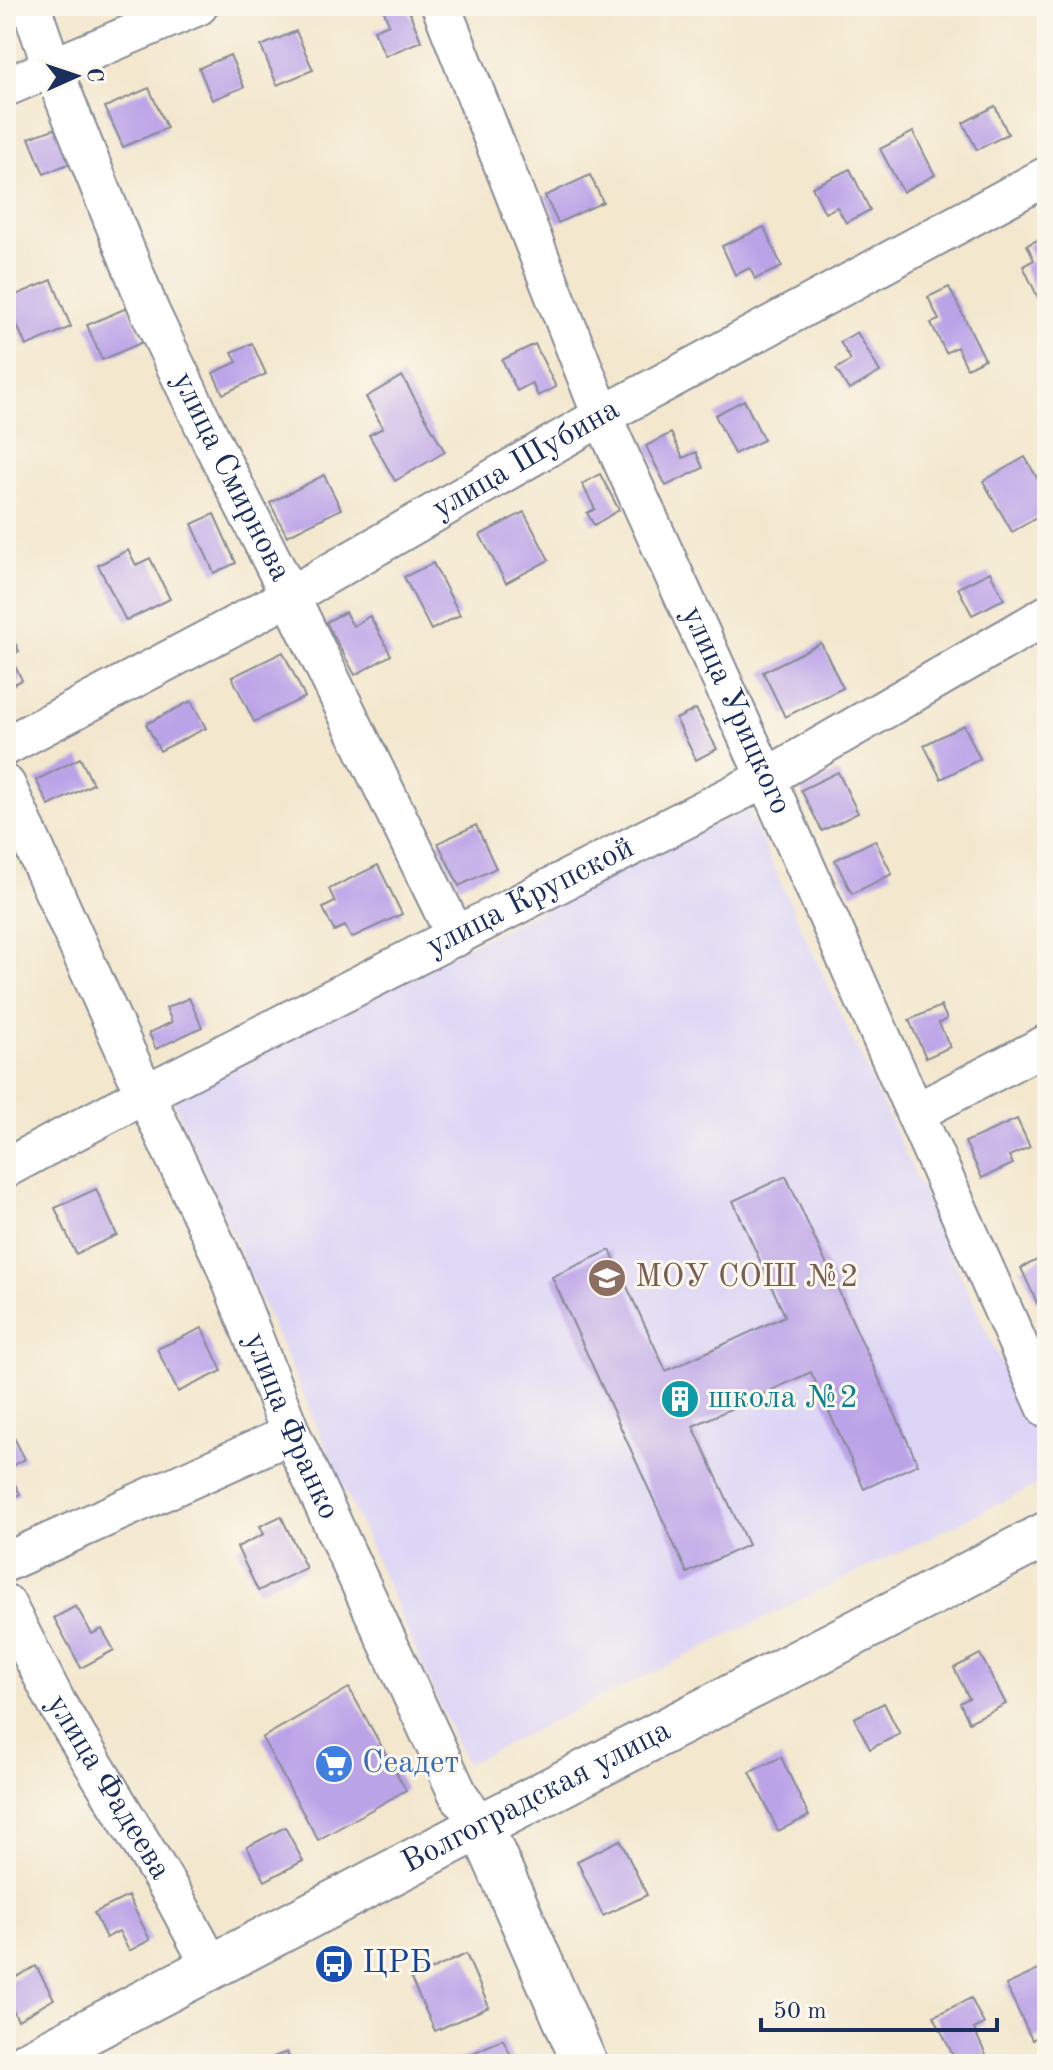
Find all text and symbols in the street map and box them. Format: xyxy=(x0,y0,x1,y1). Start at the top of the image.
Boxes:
north arrow xyxy=(36,36,116,116)
text: С xyxy=(83,67,105,83)
street label: улица Смирнова xyxy=(165,367,296,587)
street label: улица Шубина xyxy=(428,394,625,526)
street label: улица Урицкого xyxy=(675,602,796,819)
street label: улица Крупской xyxy=(422,832,639,964)
school or university icon: МОУ СОШ №2 xyxy=(586,1257,628,1299)
place label: МОУ СОШ №2 xyxy=(635,1262,859,1294)
street label: улица Франко xyxy=(237,1329,345,1525)
building icon: школа №2 xyxy=(659,1378,701,1420)
place label: школа №2 xyxy=(708,1383,858,1415)
street label: улица Фадеева xyxy=(40,1690,176,1886)
street label: Волгоградская улица xyxy=(397,1715,676,1880)
supermarket icon: Сеадет xyxy=(313,1743,355,1785)
place label: Сеадет xyxy=(362,1748,459,1780)
bus stop icon: ЦРБ xyxy=(313,1943,355,1985)
place label: ЦРБ xyxy=(362,1948,432,1980)
scale bar xyxy=(761,1982,997,2032)
text: 50 m xyxy=(773,2000,827,2024)

